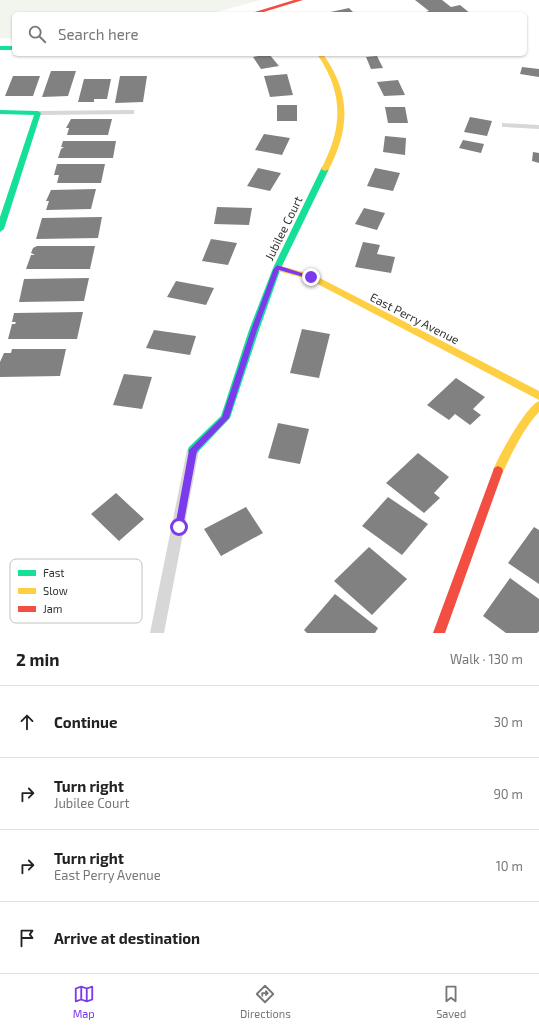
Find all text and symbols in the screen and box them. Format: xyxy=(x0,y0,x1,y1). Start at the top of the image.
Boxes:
search box xyxy=(12,12,527,56)
icon: search xyxy=(26,23,48,45)
text: Search here xyxy=(58,25,139,43)
street label: Jubilee Court xyxy=(261,193,305,262)
route end xyxy=(302,268,320,286)
street label: East Perry Avenue xyxy=(368,289,462,347)
route start xyxy=(170,518,188,536)
legend xyxy=(10,559,142,623)
text: Fast xyxy=(43,566,65,579)
text: Slow xyxy=(43,584,68,597)
text: Jam xyxy=(43,602,62,615)
text: 2 min xyxy=(16,649,59,669)
text: Walk · 130 m xyxy=(450,651,523,667)
icon: ahead xyxy=(16,711,38,733)
text: Continue xyxy=(54,713,117,731)
text: 30 m xyxy=(494,714,523,730)
text: Turn right xyxy=(54,777,124,795)
icon: right xyxy=(16,783,38,805)
text: 90 m xyxy=(493,786,523,802)
text: Jubilee Court xyxy=(54,795,130,811)
text: Turn right xyxy=(54,849,124,867)
icon: right xyxy=(16,855,38,877)
text: 10 m xyxy=(496,858,523,874)
text: East Perry Avenue xyxy=(54,867,161,883)
icon: arrive xyxy=(16,927,38,949)
text: Arrive at destination xyxy=(54,929,200,947)
tab: Map xyxy=(73,983,95,1020)
tab: Directions xyxy=(240,983,291,1020)
tab: Saved xyxy=(436,983,466,1020)

